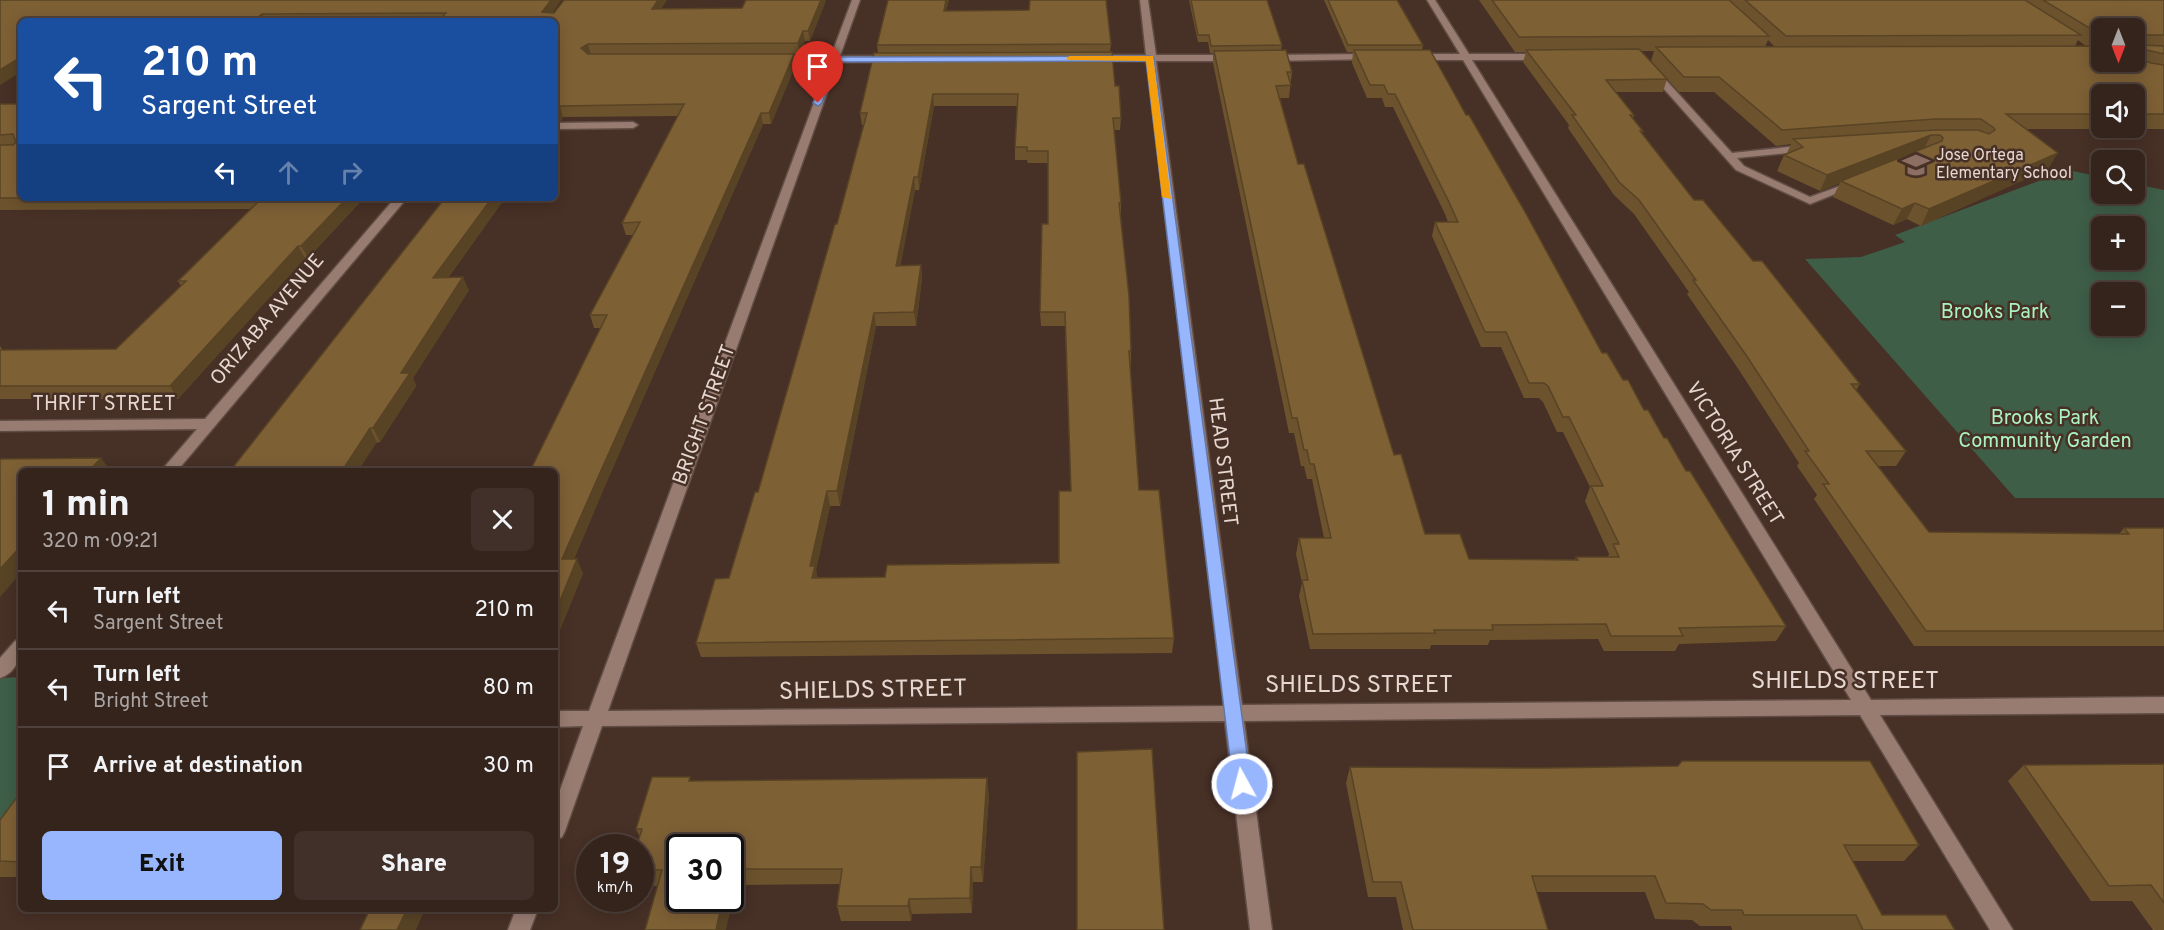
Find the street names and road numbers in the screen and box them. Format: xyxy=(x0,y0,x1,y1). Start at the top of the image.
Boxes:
street label: ORIZABA AVENUE xyxy=(205,249,331,391)
street label: BRIGHT STREET xyxy=(668,341,742,489)
street label: VICTORIA STREET xyxy=(1679,377,1789,531)
street label: THRIFT STREET xyxy=(32,392,176,418)
street label: HEAD STREET xyxy=(1201,396,1243,528)
street label: SHIELDS STREET xyxy=(1751,667,1939,697)
street label: SHIELDS STREET xyxy=(1265,671,1453,701)
street label: SHIELDS STREET xyxy=(779,674,967,708)

